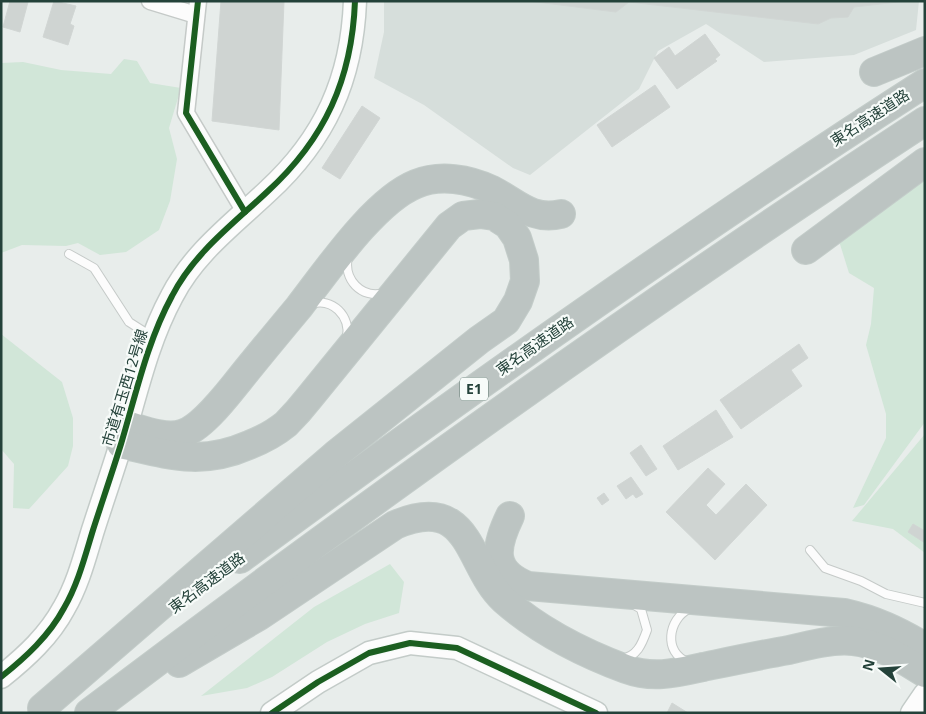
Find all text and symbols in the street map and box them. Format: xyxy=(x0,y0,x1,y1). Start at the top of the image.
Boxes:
street label: 東名高速道路 xyxy=(826,84,913,150)
street label: 東名高速道路 xyxy=(492,311,577,379)
street label: 市道有玉西12号線 xyxy=(97,326,151,449)
road number: E1 xyxy=(460,378,488,400)
street label: 東名高速道路 xyxy=(164,547,248,617)
north arrow xyxy=(856,644,906,694)
text: N xyxy=(857,657,879,673)

